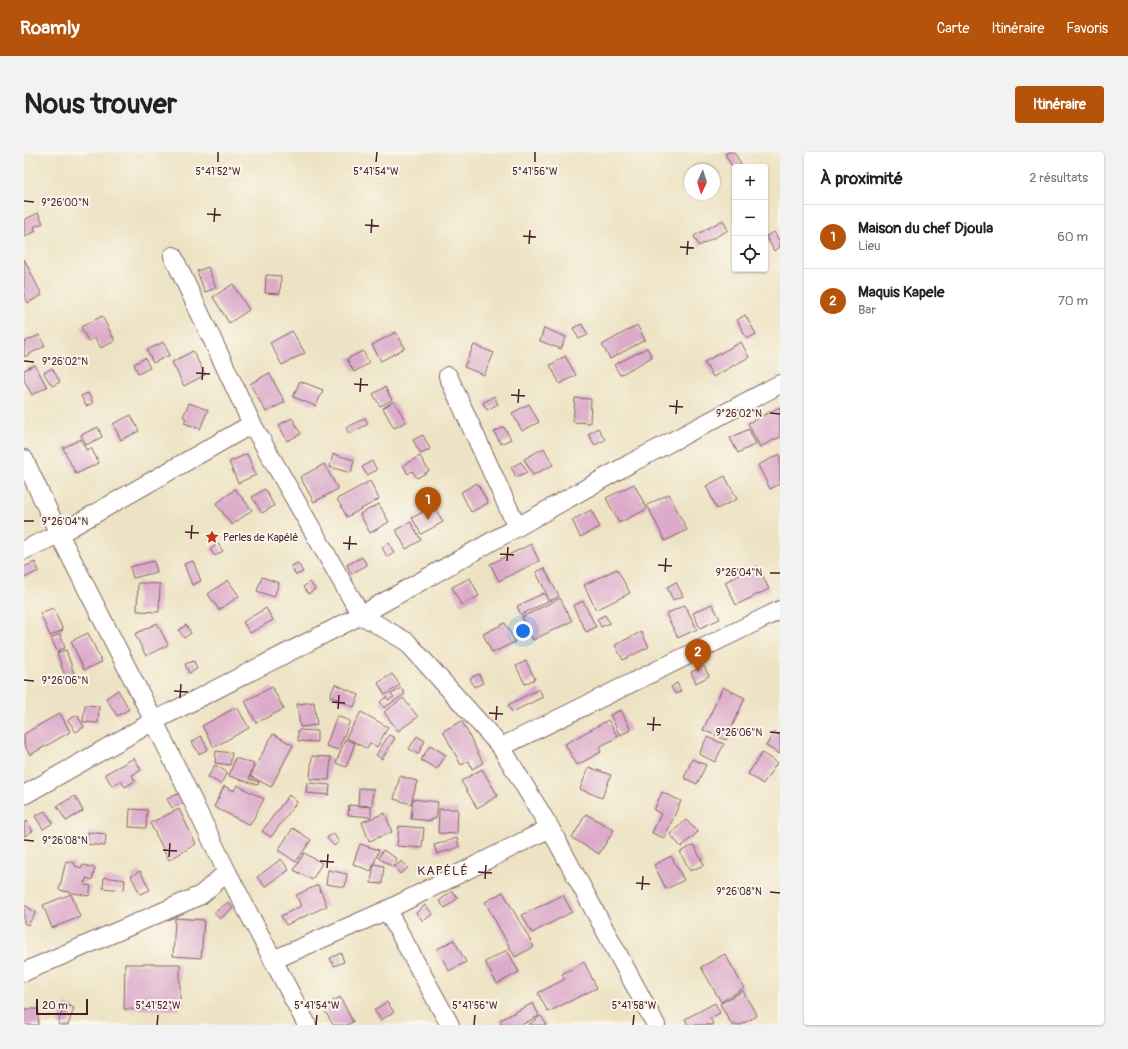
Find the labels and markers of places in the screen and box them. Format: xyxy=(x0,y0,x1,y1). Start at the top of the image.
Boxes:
pin: 1 xyxy=(415,487,441,520)
place icon: Perles de Kapélé xyxy=(204,529,220,545)
place label: Perles de Kapélé xyxy=(223,531,298,544)
pin: 2 xyxy=(685,639,711,672)

